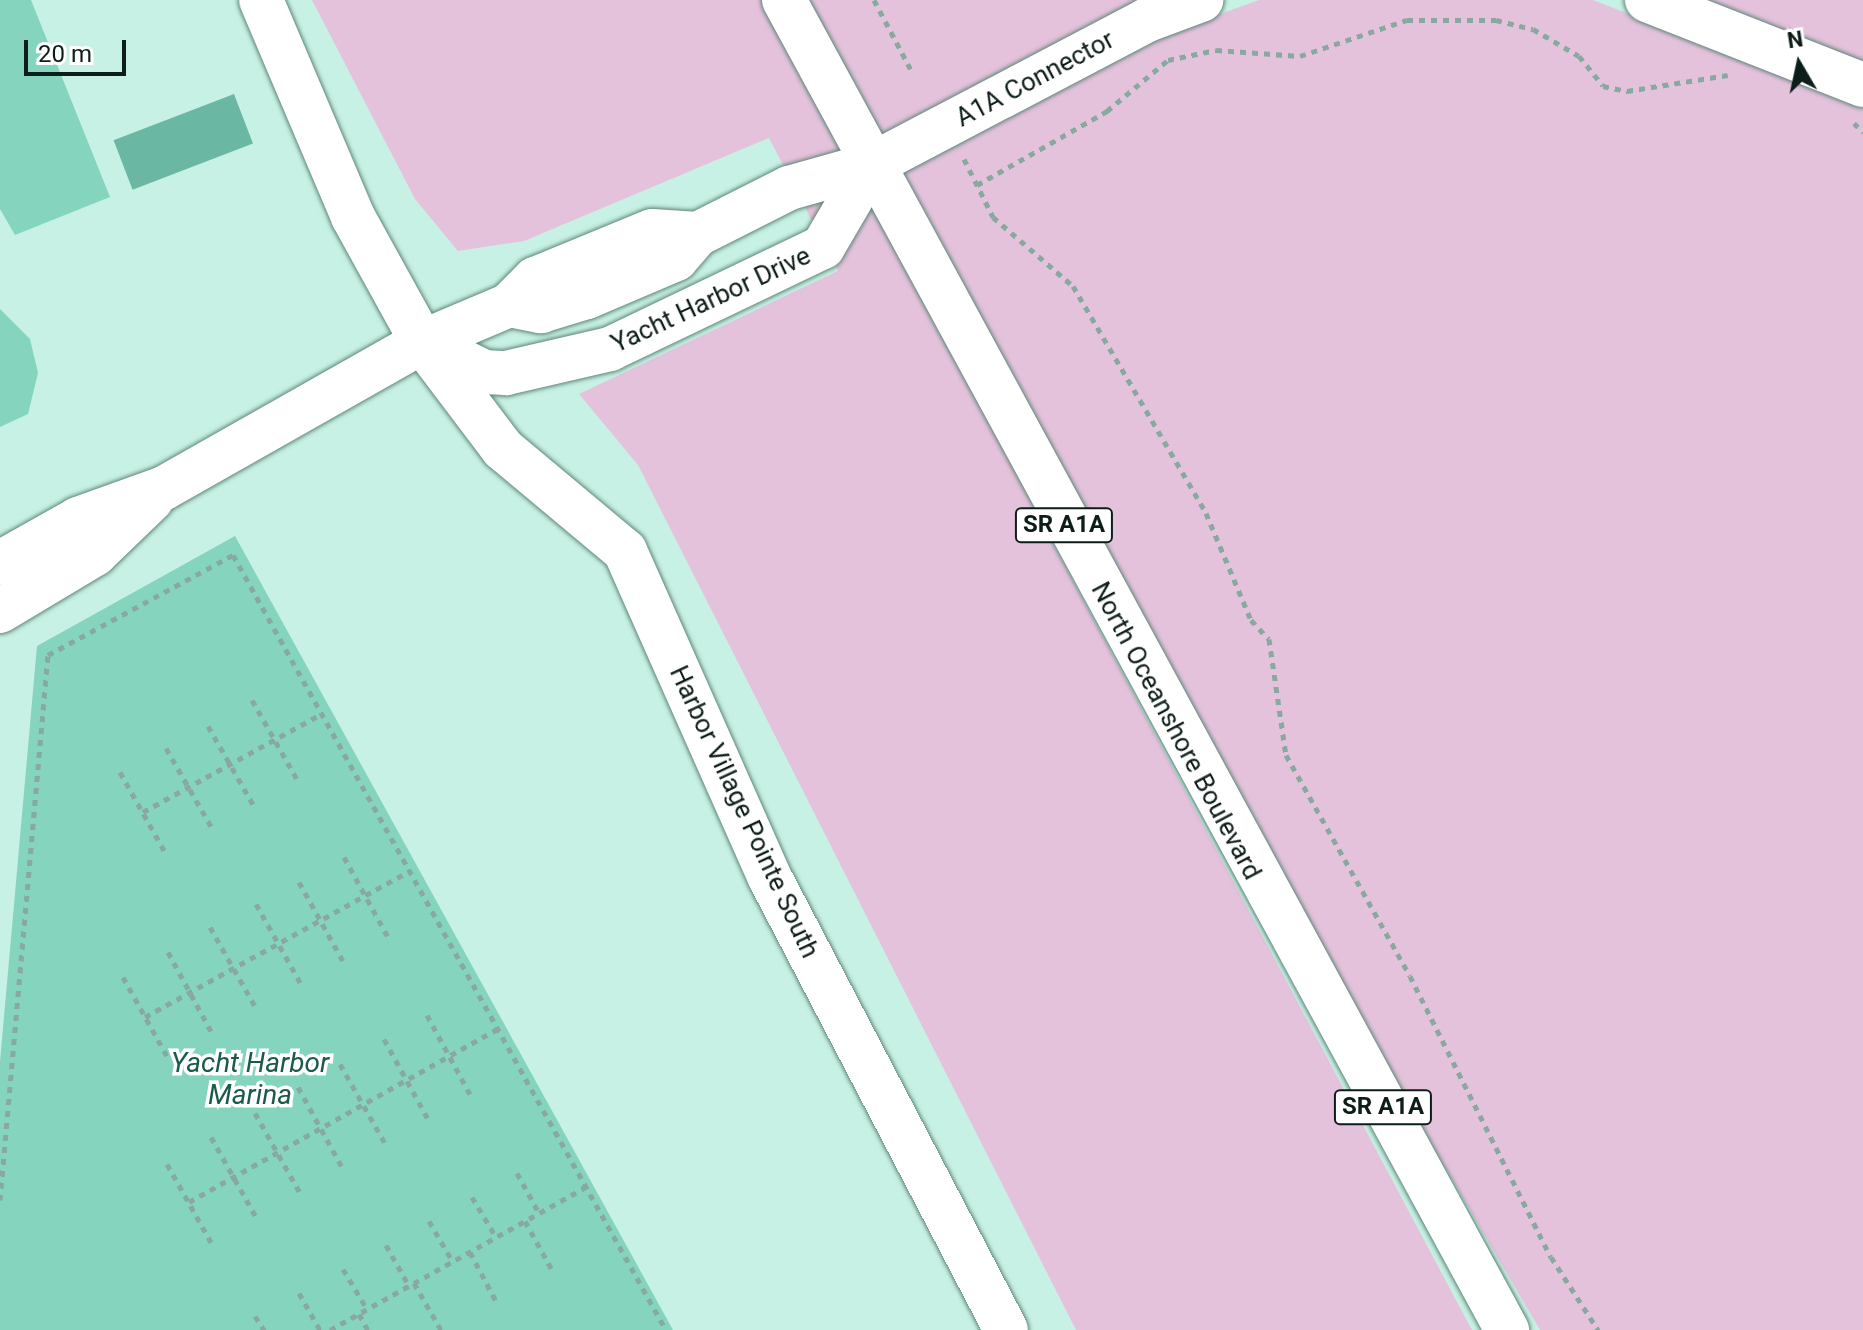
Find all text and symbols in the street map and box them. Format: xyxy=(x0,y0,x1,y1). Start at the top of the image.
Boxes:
scale bar xyxy=(28,24,130,74)
street label: A1A Connector xyxy=(951,24,1119,134)
north arrow xyxy=(1759,24,1839,104)
text: N xyxy=(1786,26,1805,53)
text: 20 m xyxy=(38,40,92,68)
street label: Yacht Harbor Drive xyxy=(606,240,816,360)
road number: SR A1A xyxy=(1014,505,1114,545)
street label: North Oceanshore Boulevard xyxy=(1084,577,1268,885)
street label: Harbor Village Pointe South xyxy=(663,661,825,963)
water label: Yacht Harbor Marina xyxy=(171,1046,329,1112)
road number: SR A1A xyxy=(1333,1087,1433,1127)

